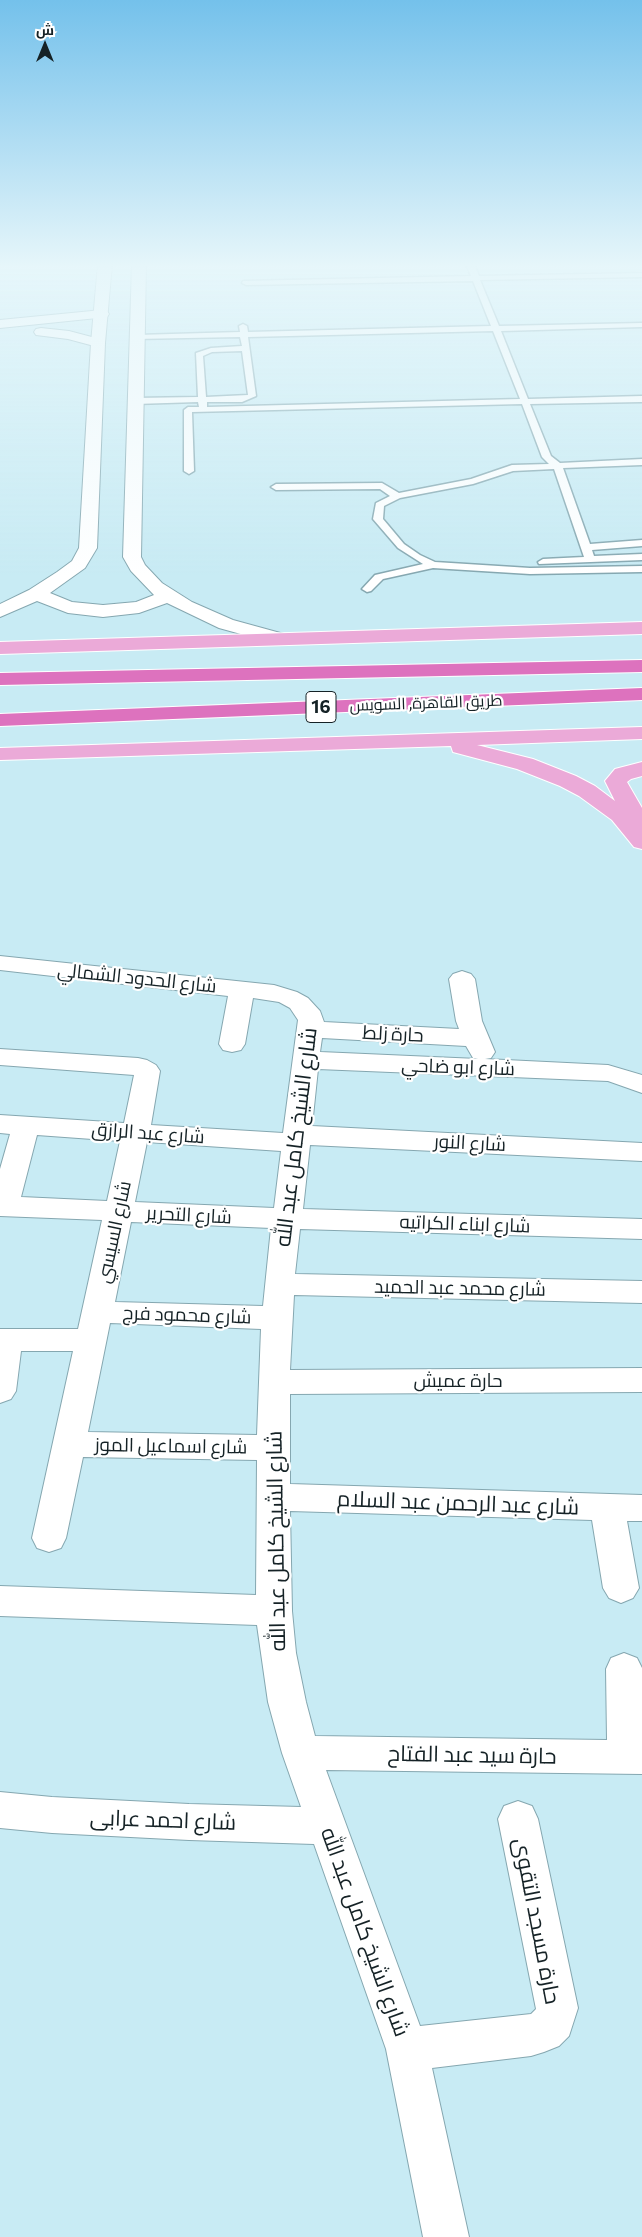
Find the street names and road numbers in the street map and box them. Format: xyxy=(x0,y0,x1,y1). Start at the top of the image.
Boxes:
street label: طريق القاهرة, السويس xyxy=(349,691,503,715)
road number: 16 xyxy=(306,692,336,722)
street label: شارع الحدود الشمالي xyxy=(56,958,218,998)
street label: حارة زلط xyxy=(362,1021,424,1047)
street label: شارع الشيخ كامل عبد الله xyxy=(269,1026,323,1248)
street label: شارع ابو ضاحي xyxy=(401,1054,515,1080)
street label: شارع عبد الرازق xyxy=(91,1118,205,1148)
street label: شارع النور xyxy=(433,1130,507,1156)
street label: شارع السيسي xyxy=(92,1179,136,1285)
street label: شارع التحرير xyxy=(146,1201,232,1229)
street label: شارع ابناء الكراتيه xyxy=(399,1210,531,1238)
street label: شارع محمد عبد الحميد xyxy=(374,1275,546,1301)
street label: شارع محمود فرج xyxy=(122,1301,252,1329)
street label: حارة عميش xyxy=(413,1370,503,1392)
street label: شارع الشيخ كامل عبد الله xyxy=(261,1430,291,1652)
street label: شارع اسماعيل الموز xyxy=(95,1433,247,1459)
street label: شارع عبد الرحمن عبد السلام xyxy=(336,1486,580,1520)
street label: حارة سيد عبد الفتاح xyxy=(387,1740,557,1770)
street label: شارع احمد عرابى xyxy=(89,1804,237,1836)
street label: شارع الشيخ كامل عبد الله xyxy=(315,1824,415,2040)
street label: حارة مسجد التقوى xyxy=(508,1836,566,2006)

